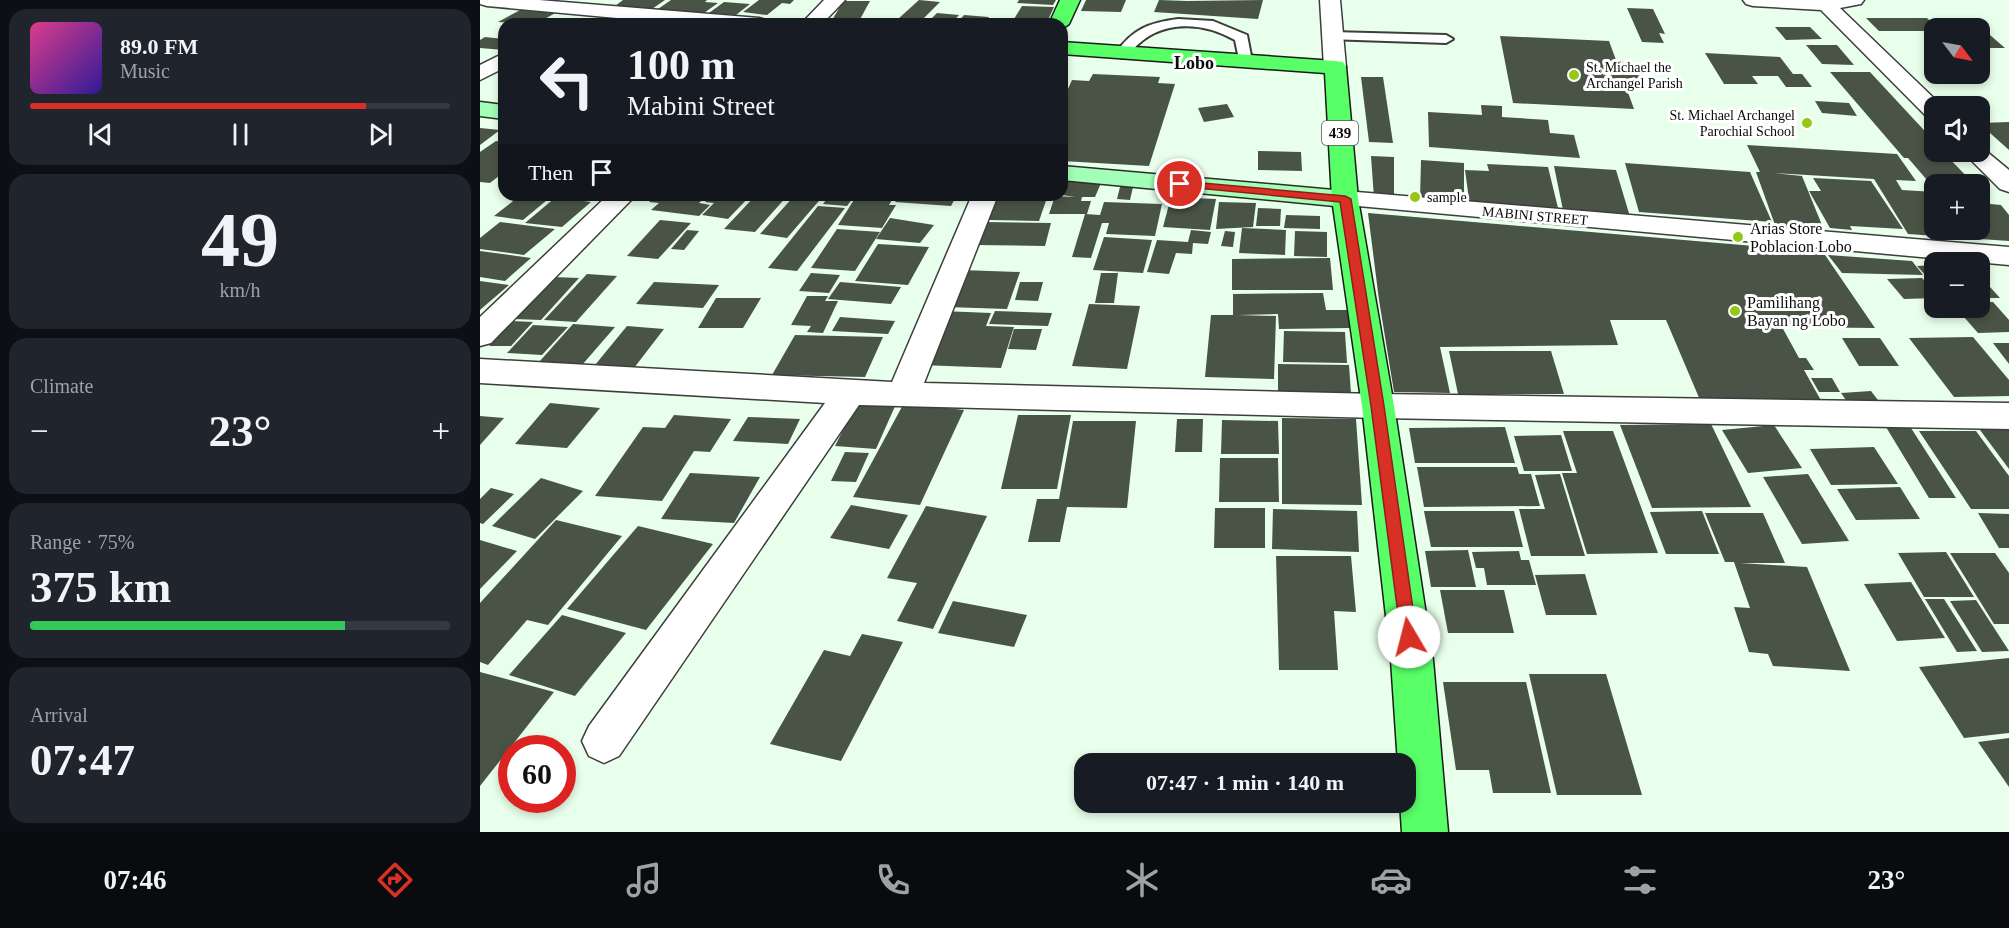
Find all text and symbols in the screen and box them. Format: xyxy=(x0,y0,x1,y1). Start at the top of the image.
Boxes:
north arrow xyxy=(1924,18,1990,84)
map controls xyxy=(1924,18,1990,318)
text: 89.0 FM xyxy=(120,34,198,59)
icon: left xyxy=(528,42,606,120)
text: 100 m xyxy=(627,42,736,88)
district label: Lobo xyxy=(1174,53,1214,73)
text: Music xyxy=(120,60,170,82)
place label: St. Michael the Archangel Parish xyxy=(1586,60,1683,91)
marker: St. Michael the Archangel Parish xyxy=(1567,68,1581,82)
text: Mabini Street xyxy=(627,91,775,121)
button: sound xyxy=(1924,96,1990,162)
place label: St. Michael Archangel Parochial School xyxy=(1669,108,1795,139)
marker: St. Michael Archangel Parochial School xyxy=(1800,116,1814,130)
icon: previous xyxy=(84,118,117,151)
icon: pause xyxy=(224,118,257,151)
icon: next xyxy=(364,118,397,151)
road number: 439 xyxy=(1322,121,1358,145)
icon: arrive xyxy=(585,156,618,189)
pin xyxy=(1154,158,1205,209)
text: Then xyxy=(528,160,573,185)
icon: arrive xyxy=(1163,167,1196,200)
button: + xyxy=(1924,174,1990,240)
marker: sample xyxy=(1408,190,1422,204)
place label: sample xyxy=(1427,190,1467,205)
text: 49 xyxy=(201,196,279,283)
street label: MABINI STREET xyxy=(1481,204,1589,228)
place label: Arias Store Poblacion Lobo xyxy=(1750,220,1852,255)
marker: Arias Store Poblacion Lobo xyxy=(1731,230,1745,244)
button: − xyxy=(1924,252,1990,318)
text: km/h xyxy=(219,279,261,301)
place label: Pamilihang Bayan ng Lobo xyxy=(1747,294,1846,330)
marker: Pamilihang Bayan ng Lobo xyxy=(1728,304,1742,318)
text: Climate xyxy=(30,375,93,397)
text: 23° xyxy=(209,406,272,456)
text: − xyxy=(30,413,49,449)
text: + xyxy=(431,413,450,449)
text: Range · 75% xyxy=(30,531,134,553)
text: 375 km xyxy=(30,562,171,612)
position arrow xyxy=(1377,605,1441,669)
text: Arrival xyxy=(30,704,88,726)
text: 07:47 xyxy=(30,735,135,785)
speed limit sign: 60 xyxy=(498,735,576,813)
text: 07:47 · 1 min · 140 m xyxy=(1146,770,1344,795)
icon: directions xyxy=(374,859,416,901)
icon: music xyxy=(623,859,665,901)
icon: phone xyxy=(872,859,914,901)
icon: climate xyxy=(1121,859,1163,901)
icon: car xyxy=(1370,859,1412,901)
icon: filters xyxy=(1619,859,1661,901)
text: 07:46 xyxy=(104,865,167,895)
text: 23° xyxy=(1868,865,1905,895)

